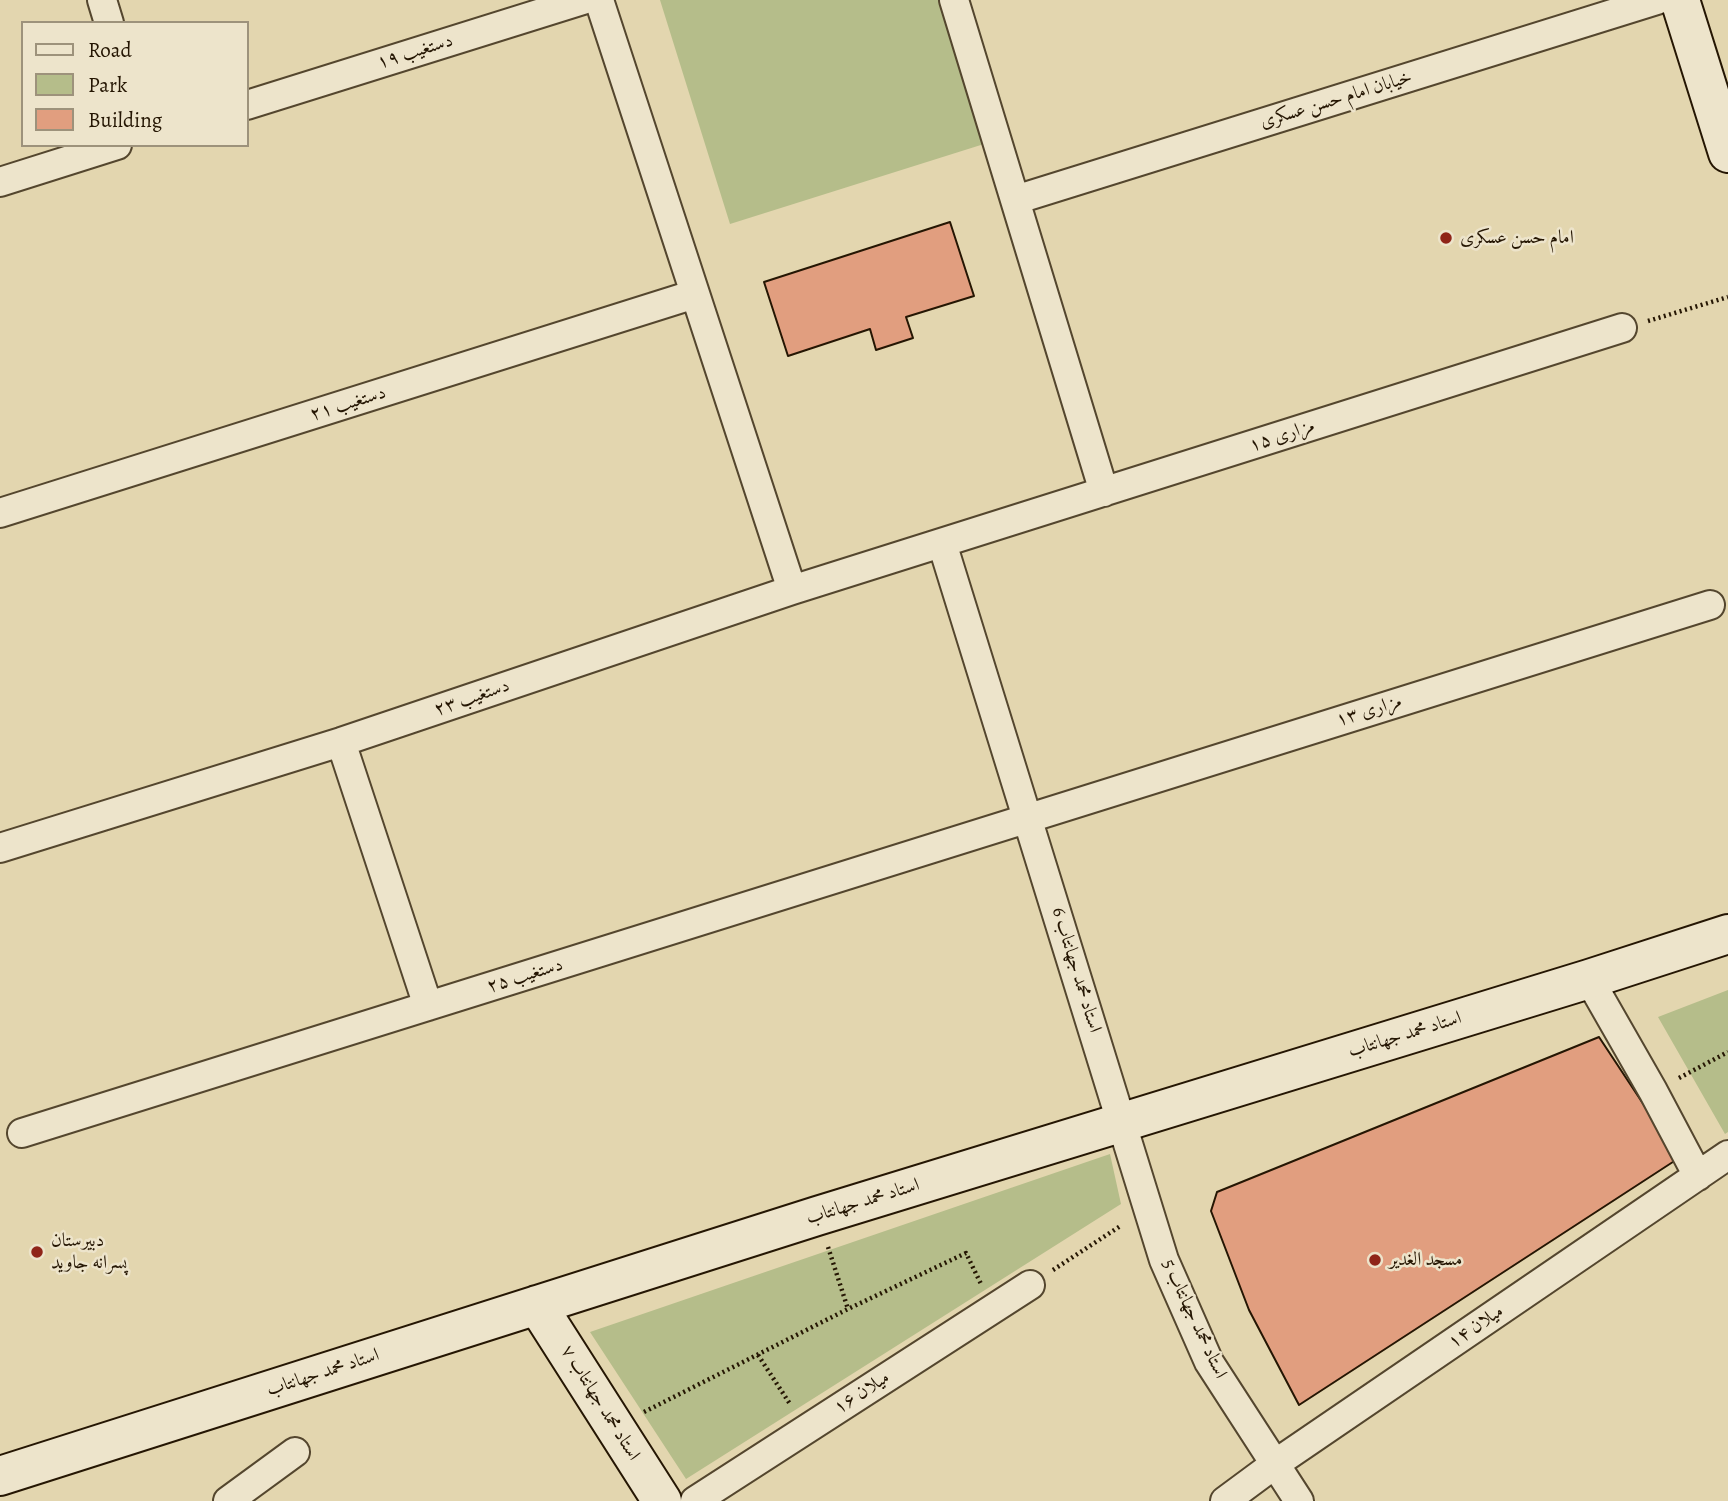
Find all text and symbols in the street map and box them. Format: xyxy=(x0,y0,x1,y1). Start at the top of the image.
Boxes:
legend xyxy=(21,21,248,147)
street label: دستغیب ۱۹ xyxy=(374,30,456,74)
text: Road xyxy=(88,36,132,64)
street label: خیابان امام حسن عسکری xyxy=(1257,66,1415,134)
text: Park xyxy=(88,71,127,99)
text: Building xyxy=(88,106,162,134)
place label: امام حسن عسکری xyxy=(1460,227,1574,249)
marker: امام حسن عسکری xyxy=(1438,230,1454,246)
street label: دستغیب ۲۱ xyxy=(307,382,389,426)
street label: مزاری ۱۵ xyxy=(1246,415,1318,457)
street label: دستغیب ۲۳ xyxy=(431,674,513,722)
street label: مزاری ۱۳ xyxy=(1333,690,1405,732)
street label: استاد محمد جهانتاب 6 xyxy=(1046,905,1106,1035)
street label: دستغیب ۲۵ xyxy=(484,954,566,998)
street label: استاد محمد جهانتاب xyxy=(1346,1007,1464,1063)
street label: استاد محمد جهانتاب xyxy=(804,1174,922,1230)
place label: دبیرستان پسرانه جاوید xyxy=(51,1230,127,1274)
marker: دبیرستان پسرانه جاوید xyxy=(29,1244,45,1260)
place label: مسجد الغدیر xyxy=(1389,1249,1462,1271)
marker: مسجد الغدیر xyxy=(1367,1252,1383,1268)
street label: استاد محمد جهانتاب 5 xyxy=(1156,1256,1232,1382)
street label: میلان ۱۴ xyxy=(1444,1300,1508,1354)
street label: استاد محمد جهانتاب ۷ xyxy=(555,1341,645,1465)
street label: استاد محمد جهانتاب xyxy=(264,1344,382,1402)
street label: میلان ۱۶ xyxy=(830,1367,894,1419)

